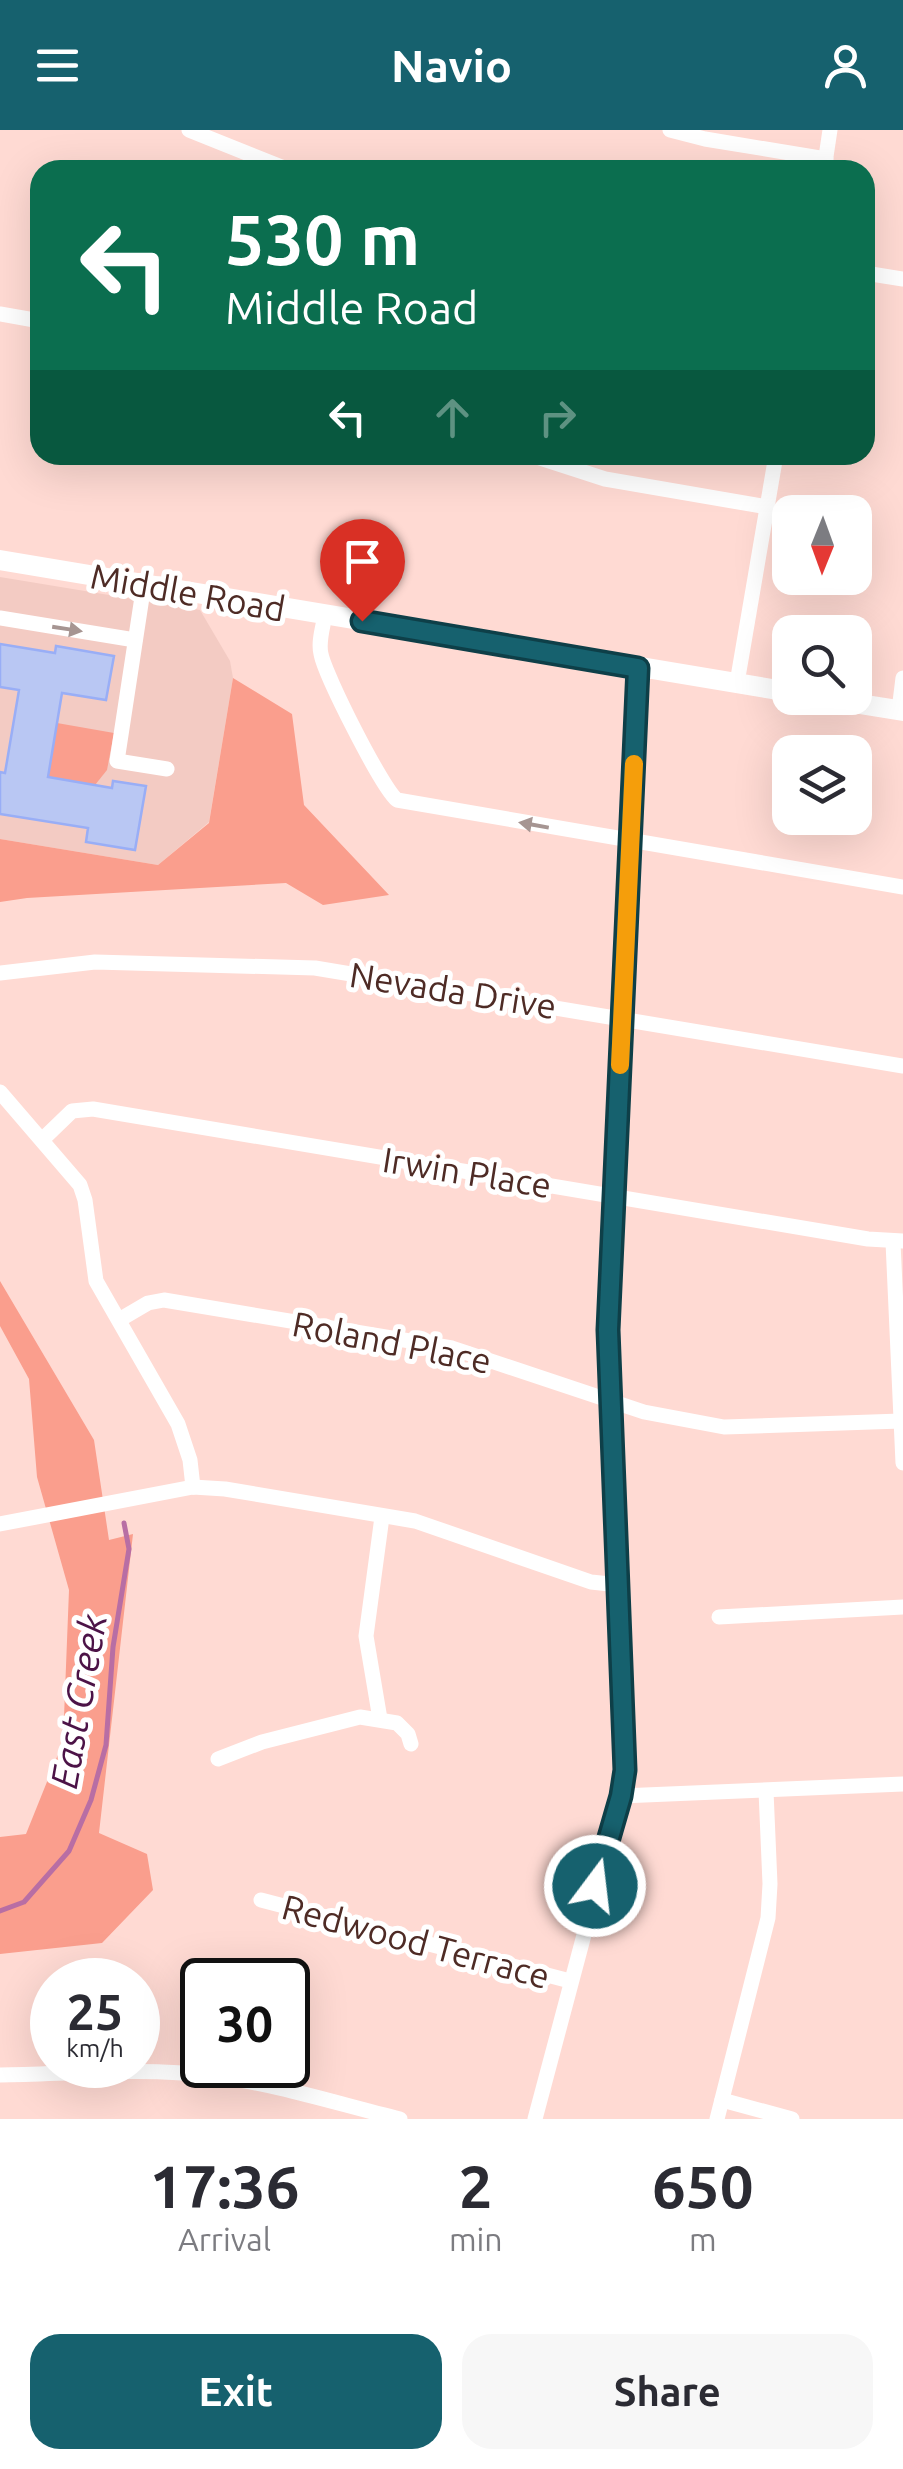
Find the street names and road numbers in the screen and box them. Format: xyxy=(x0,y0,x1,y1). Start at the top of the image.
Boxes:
street label: Middle Road xyxy=(87,555,289,629)
street label: Nevada Drive xyxy=(347,954,559,1026)
street label: Irwin Place xyxy=(380,1139,554,1205)
street label: Roland Place xyxy=(289,1303,495,1381)
street label: Redwood Terrace xyxy=(278,1886,554,1996)

